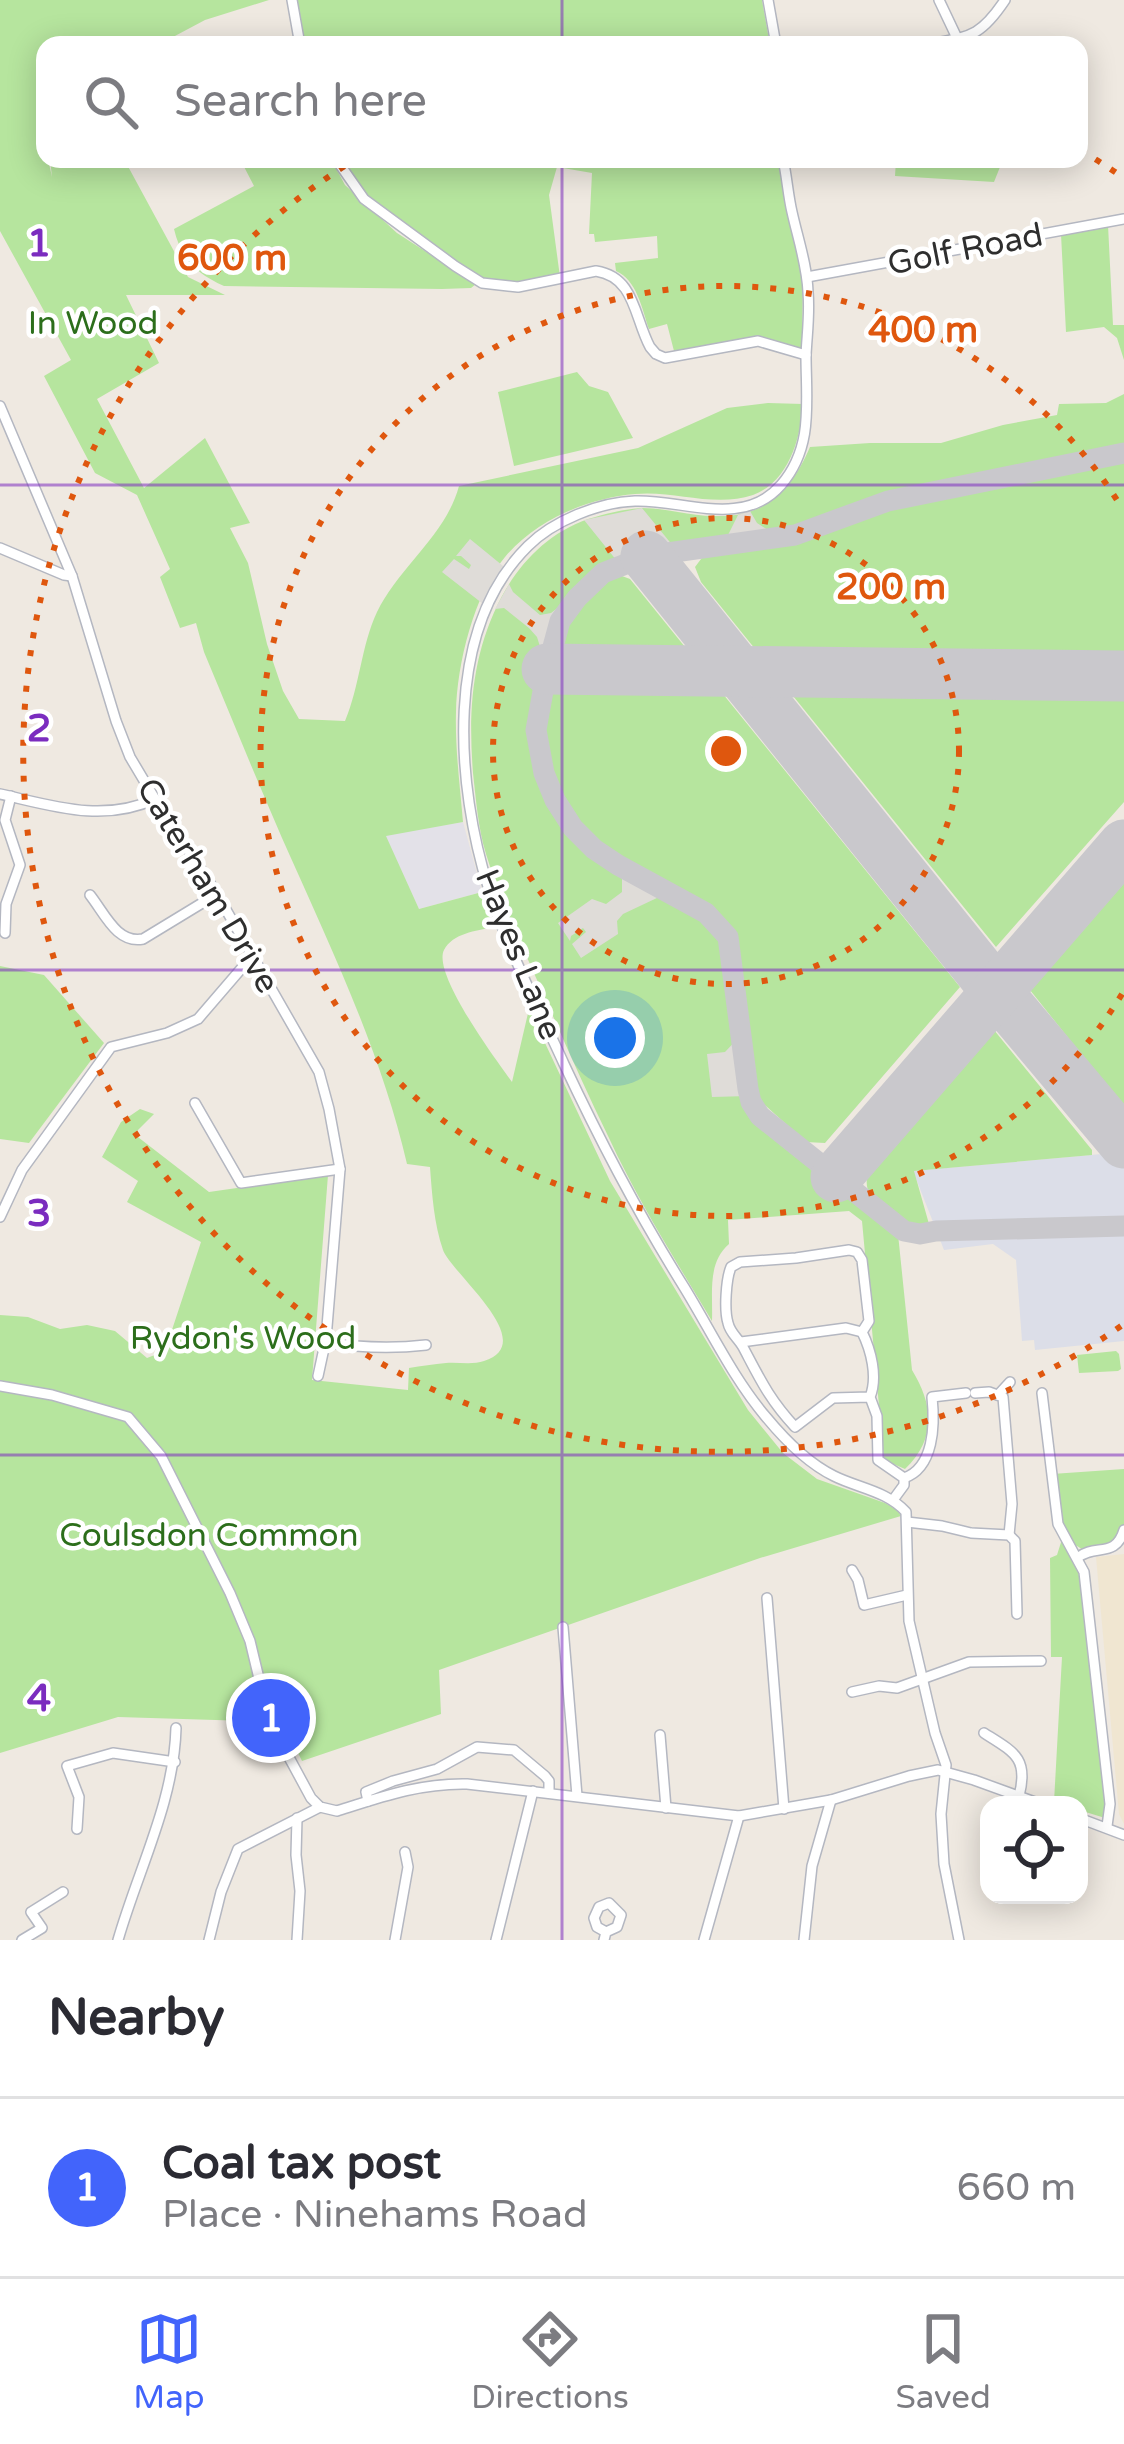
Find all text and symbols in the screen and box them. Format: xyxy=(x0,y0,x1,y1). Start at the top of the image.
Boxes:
search box xyxy=(36,36,1088,168)
icon: search xyxy=(78,69,144,135)
text: Search here xyxy=(174,75,427,129)
street label: Golf Road xyxy=(884,215,1046,284)
text: 1 xyxy=(27,220,51,267)
text: 600 m xyxy=(177,237,287,280)
park label: In Wood xyxy=(28,304,158,343)
text: 400 m xyxy=(868,309,978,352)
text: 200 m xyxy=(836,566,946,609)
text: 2 xyxy=(27,705,51,752)
centre of rings xyxy=(705,730,747,772)
street label: Caterham Drive xyxy=(128,771,287,1000)
street label: Hayes Lane xyxy=(467,864,570,1045)
your location xyxy=(585,1008,645,1068)
text: 3 xyxy=(27,1190,51,1237)
park label: Rydon's Wood xyxy=(130,1319,356,1358)
park label: Coulsdon Common xyxy=(59,1516,359,1555)
pin: 1 xyxy=(232,1673,310,1763)
text: 4 xyxy=(27,1675,51,1722)
map controls xyxy=(980,1796,1088,1904)
button: locate xyxy=(980,1796,1088,1904)
text: Nearby xyxy=(48,1987,225,2049)
text: Coal tax post xyxy=(162,2137,441,2191)
text: 1 xyxy=(75,2164,99,2211)
text: 660 m xyxy=(957,2164,1076,2211)
text: Place · Ninehams Road xyxy=(162,2191,588,2238)
tab: Map xyxy=(133,2306,205,2417)
tab: Directions xyxy=(471,2306,629,2417)
tab: Saved xyxy=(895,2306,991,2417)

